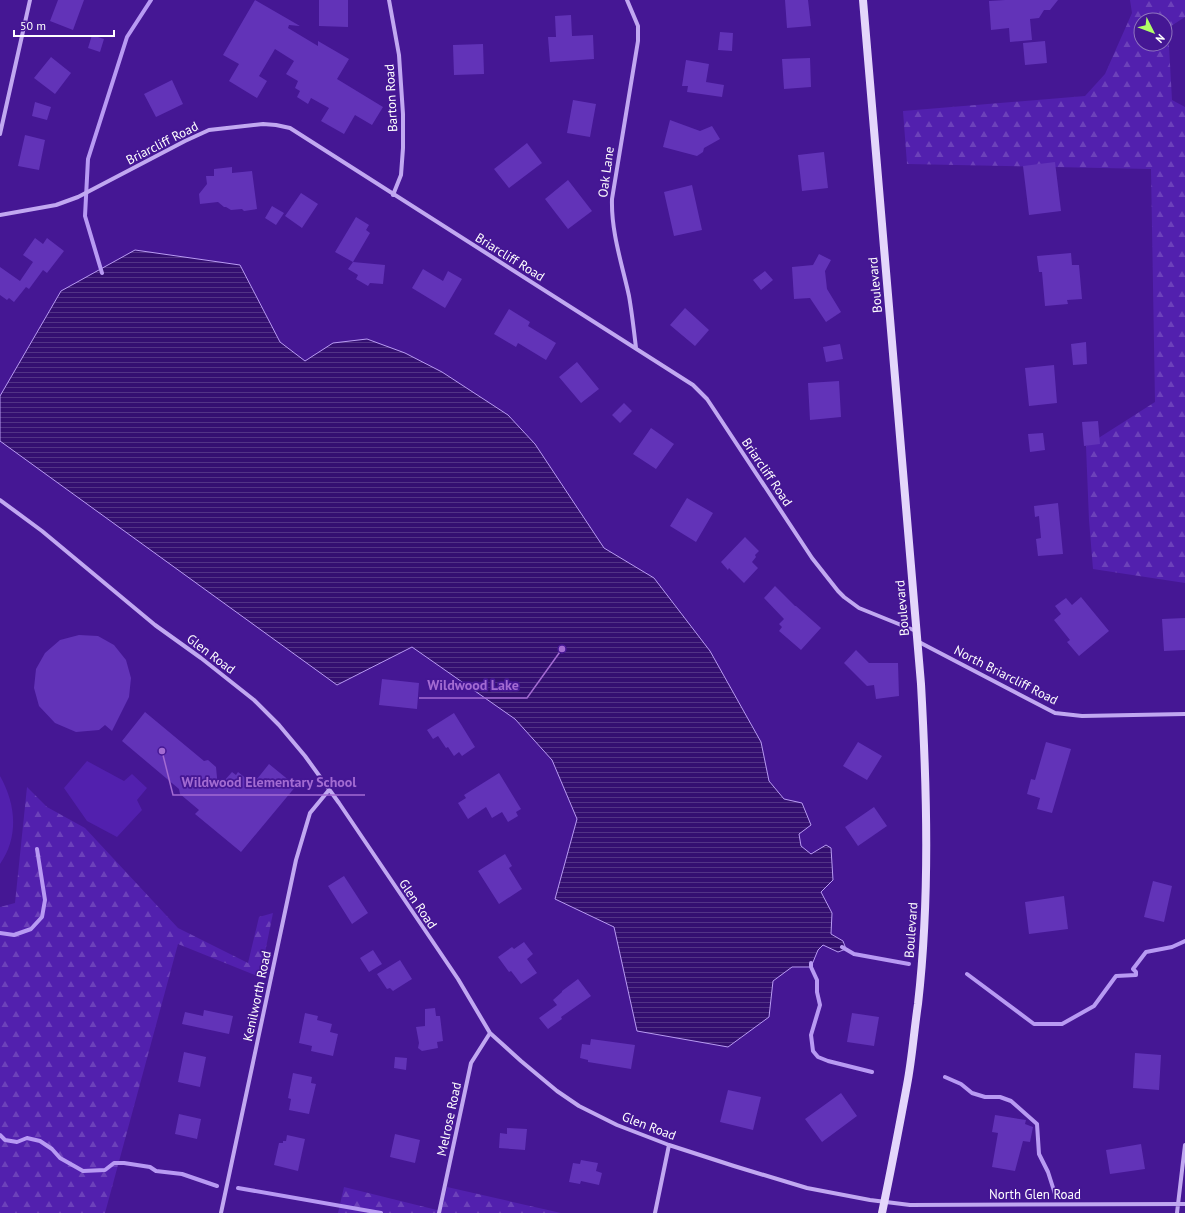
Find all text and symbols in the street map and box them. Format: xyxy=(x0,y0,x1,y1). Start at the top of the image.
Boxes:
scale bar xyxy=(14,12,114,38)
north arrow xyxy=(1133,12,1173,52)
text: 50 m xyxy=(20,18,46,33)
text: N xyxy=(1153,31,1168,46)
street label: Barton Road xyxy=(381,64,401,132)
street label: Briarcliff Road xyxy=(123,118,201,168)
street label: Oak Lane xyxy=(594,145,618,199)
street label: Briarcliff Road xyxy=(472,229,548,285)
street label: Boulevard xyxy=(864,256,886,314)
street label: Briarcliff Road xyxy=(738,435,796,509)
street label: Boulevard xyxy=(891,579,913,637)
street label: Glen Road xyxy=(183,630,239,678)
street label: North Briarcliff Road xyxy=(951,641,1061,709)
callout: Wildwood Lake xyxy=(419,672,527,698)
text: Wildwood Lake xyxy=(427,676,519,694)
callout: Wildwood Elementary School xyxy=(173,769,365,795)
text: Wildwood Elementary School xyxy=(182,773,357,791)
street label: Glen Road xyxy=(395,876,441,932)
street label: Boulevard xyxy=(901,902,921,958)
street label: Kenilworth Road xyxy=(239,949,275,1043)
street label: Melrose Road xyxy=(433,1080,465,1158)
street label: Glen Road xyxy=(620,1108,678,1144)
street label: North Glen Road xyxy=(989,1186,1081,1203)

